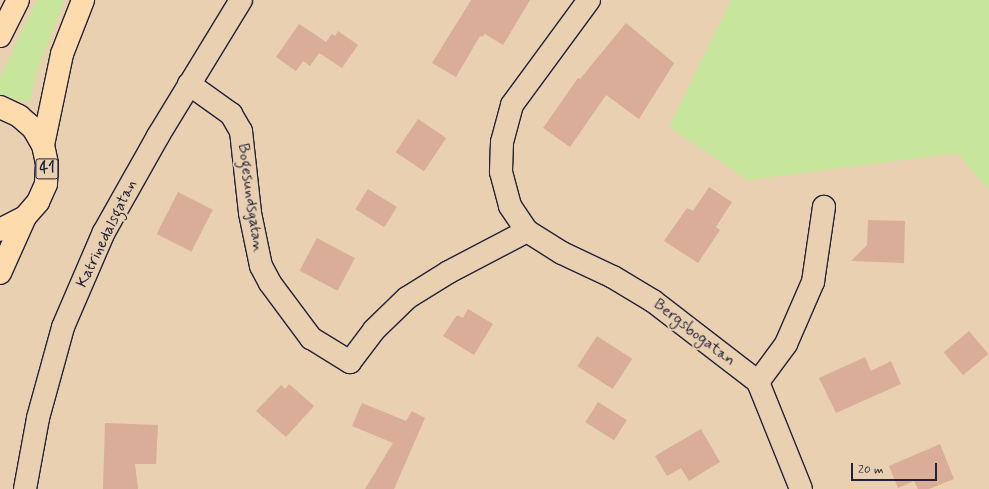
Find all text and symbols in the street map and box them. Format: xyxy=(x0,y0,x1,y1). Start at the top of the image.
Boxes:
street label: Bogesundsgatan xyxy=(233,142,267,254)
road number: 41 xyxy=(35,156,59,182)
street label: Katrinedalsgatan xyxy=(73,177,141,291)
street label: Bergsbogatan xyxy=(649,295,739,371)
scale bar xyxy=(853,455,939,481)
text: 20 m xyxy=(858,462,884,478)

